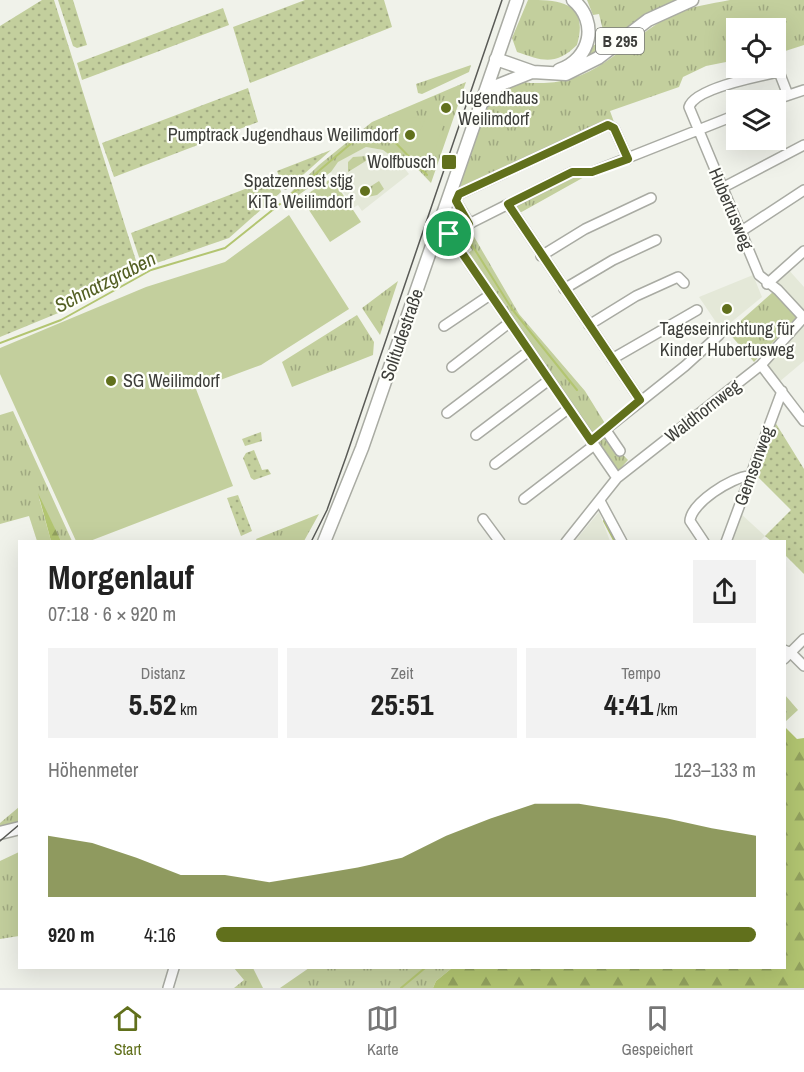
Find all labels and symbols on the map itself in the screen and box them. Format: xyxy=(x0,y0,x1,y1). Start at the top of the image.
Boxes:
road number: B 295 xyxy=(596,28,644,54)
place label: Jugendhaus Weilimdorf xyxy=(458,85,538,131)
marker: Jugendhaus Weilimdorf xyxy=(439,101,453,115)
place label: Pumptrack Jugendhaus Weilimdorf xyxy=(168,122,399,147)
marker: Pumptrack Jugendhaus Weilimdorf xyxy=(403,128,417,142)
place label: Wolfbusch xyxy=(367,149,436,174)
marker: Wolfbusch xyxy=(440,153,458,171)
street label: Hubertusweg xyxy=(703,164,760,254)
place label: Spatzennest stjg KiTa Weilimdorf xyxy=(244,168,354,214)
marker: Spatzennest stjg KiTa Weilimdorf xyxy=(358,184,372,198)
pin xyxy=(423,208,474,259)
water label: Schnatzgraben xyxy=(49,244,160,319)
street label: Solitudestraße xyxy=(374,285,429,384)
marker: Tageseinrichtung für Kinder Hubertusweg xyxy=(720,302,734,316)
place label: Tageseinrichtung für Kinder Hubertusweg xyxy=(660,316,795,362)
place label: SG Weilimdorf xyxy=(123,368,220,393)
street label: Waldhornweg xyxy=(660,373,746,448)
marker: SG Weilimdorf xyxy=(104,374,118,388)
street label: Gemsenweg xyxy=(728,422,780,509)

